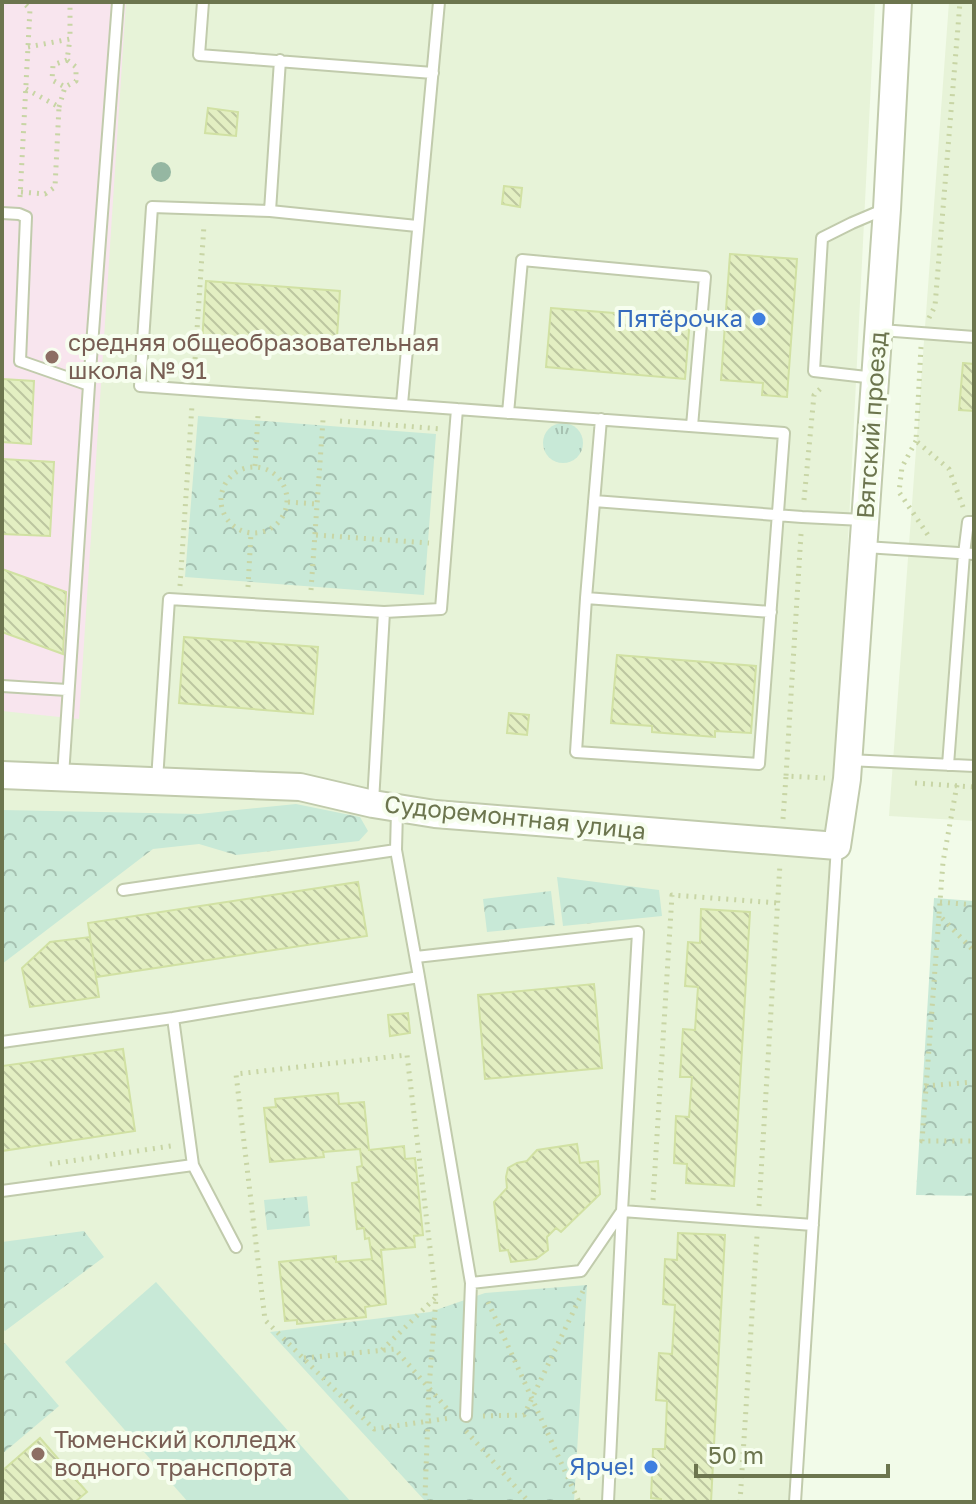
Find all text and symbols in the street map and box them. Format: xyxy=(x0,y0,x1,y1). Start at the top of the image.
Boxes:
place label: Пятёрочка xyxy=(616,303,743,332)
marker: Пятёрочка xyxy=(750,310,768,328)
place label: средняя общеобразовательная школа № 91 xyxy=(68,327,439,384)
street label: Вятский проезд xyxy=(849,330,892,520)
marker: средняя общеобразовательная школа № 91 xyxy=(43,348,61,366)
street label: Судоремонтная улица xyxy=(383,788,647,845)
place label: Тюменский колледж водного транспорта xyxy=(54,1424,297,1481)
scale bar xyxy=(696,1428,888,1478)
text: 50 m xyxy=(708,1440,764,1469)
marker: Тюменский колледж водного транспорта xyxy=(29,1445,47,1463)
place label: Ярче! xyxy=(569,1451,635,1480)
marker: Ярче! xyxy=(642,1458,660,1476)

